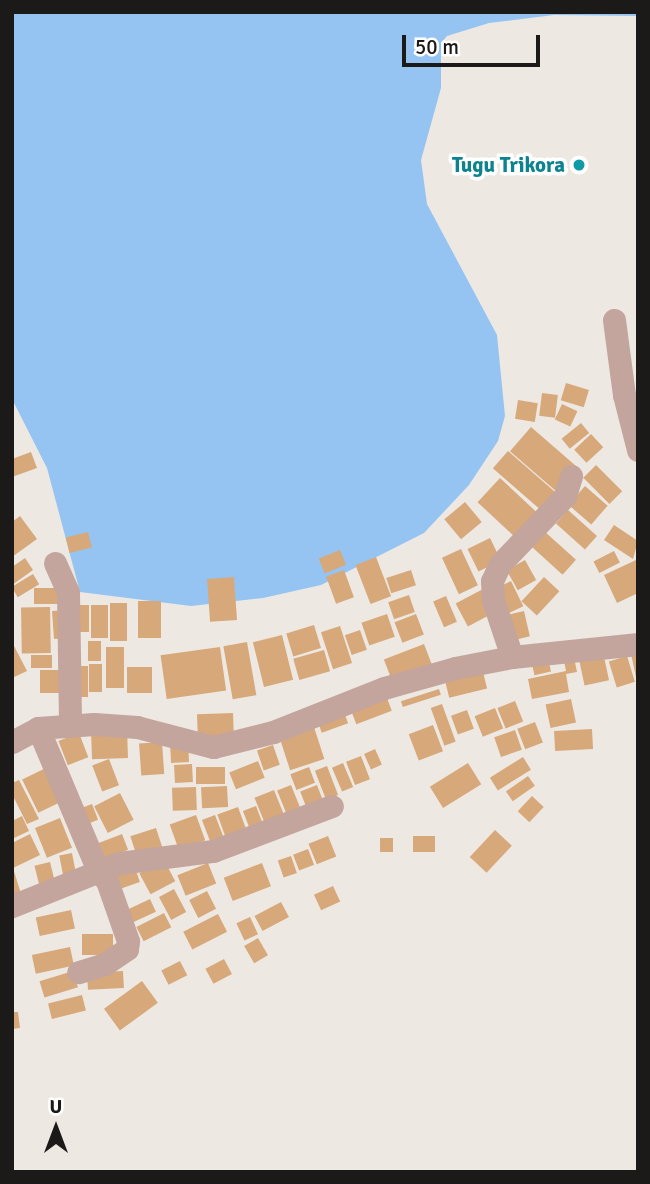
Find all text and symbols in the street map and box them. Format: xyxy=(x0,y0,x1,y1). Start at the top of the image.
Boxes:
scale bar xyxy=(405,21,543,65)
text: 50 m xyxy=(415,34,459,60)
place label: Tugu Trikora xyxy=(452,152,565,178)
marker: Tugu Trikora xyxy=(571,157,587,173)
north arrow xyxy=(21,1093,91,1163)
text: U xyxy=(50,1095,62,1119)

